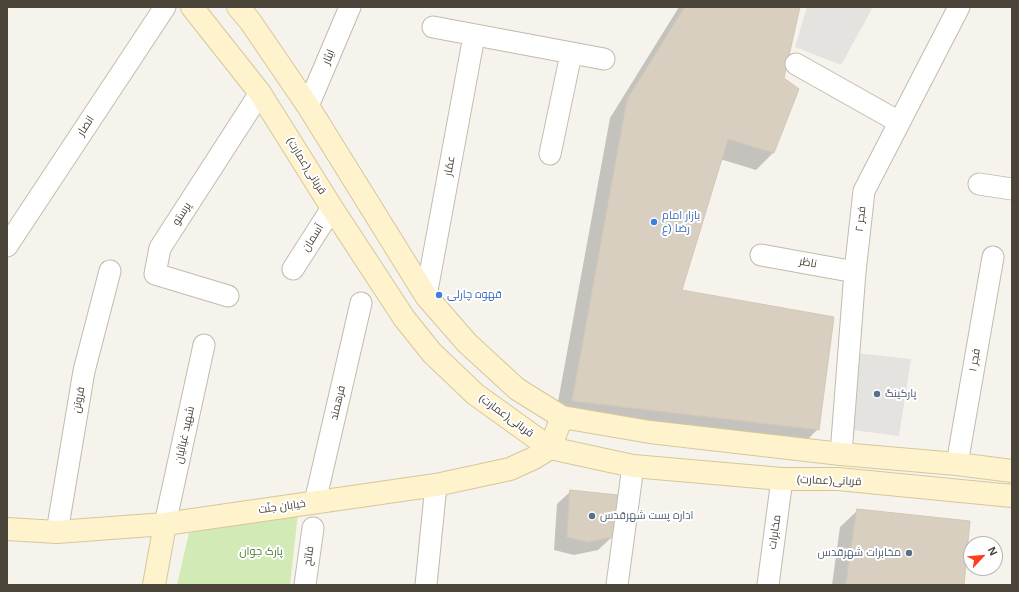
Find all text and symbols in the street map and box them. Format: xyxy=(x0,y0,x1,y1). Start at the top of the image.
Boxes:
street label: ایثار xyxy=(320,47,338,67)
street label: انصار xyxy=(75,113,97,139)
street label: (عمارت)قربانی xyxy=(283,135,329,197)
street label: عمّار xyxy=(442,155,458,177)
street label: پرستو xyxy=(170,200,194,228)
street label: فجر ۲ xyxy=(853,206,869,232)
place label: بازار امام رضا (ع xyxy=(662,209,700,235)
marker: بازار امام رضا (ع xyxy=(649,217,659,227)
street label: آسمان xyxy=(299,222,327,254)
street label: ناظر xyxy=(798,255,818,271)
place label: قهوه چارلی xyxy=(447,288,502,302)
marker: قهوه چارلی xyxy=(434,290,444,300)
street label: فجر ۱ xyxy=(966,347,984,373)
street label: فرهمند xyxy=(328,384,348,422)
street label: فروتن xyxy=(70,386,88,414)
place label: پارکینگ xyxy=(885,387,916,401)
marker: پارکینگ xyxy=(872,389,882,399)
street label: (عمارت)قربانی xyxy=(476,392,536,440)
street label: شهید غیاثیان xyxy=(172,405,198,465)
street label: (عمارت)قربانی xyxy=(796,473,862,489)
street label: خیابان جنّت xyxy=(258,497,306,517)
place label: اداره پست شهرقدس xyxy=(600,509,694,523)
marker: اداره پست شهرقدس xyxy=(587,511,597,521)
street label: مخابرات xyxy=(766,514,784,550)
north arrow xyxy=(963,536,1003,576)
park label: پارک جوان xyxy=(239,545,283,559)
street label: فاتح xyxy=(301,545,317,567)
text: N xyxy=(986,545,1000,557)
place label: مخابرات شهرقدس xyxy=(818,546,901,560)
marker: مخابرات شهرقدس xyxy=(904,548,914,558)

